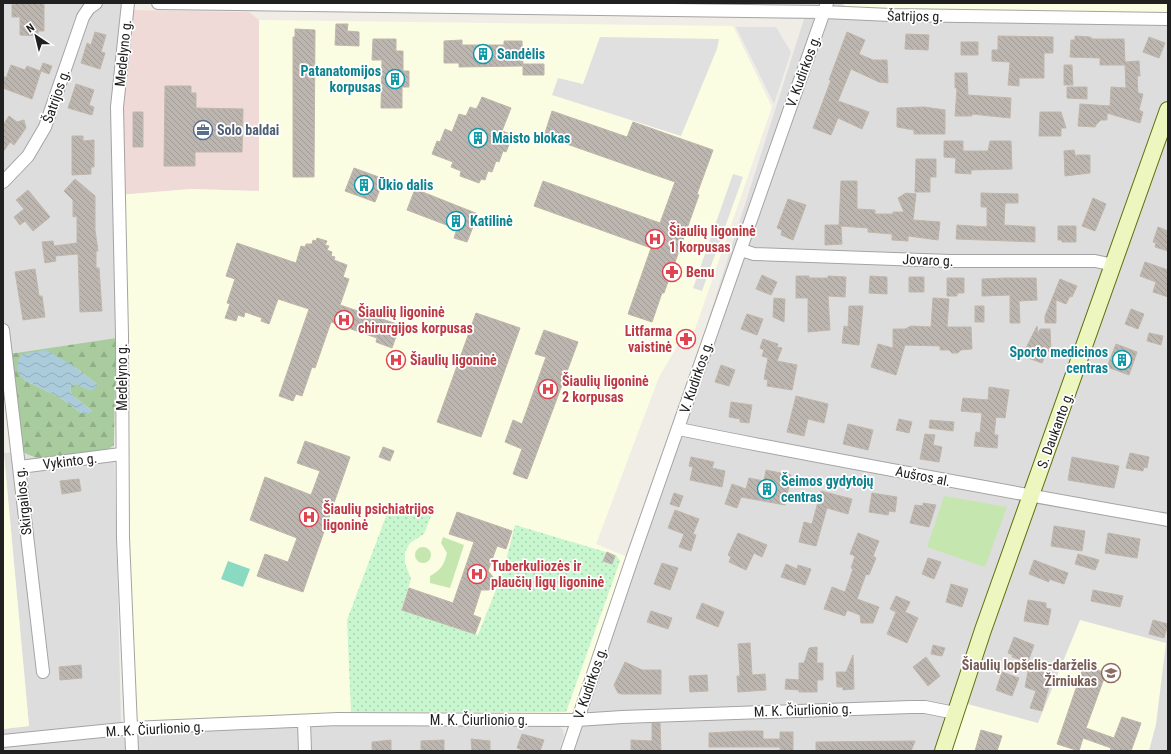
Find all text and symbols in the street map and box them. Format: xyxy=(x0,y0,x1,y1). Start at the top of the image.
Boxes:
street label: Šatrijos g. xyxy=(887,7,943,24)
north arrow xyxy=(16,16,56,56)
street label: Medelyno g. xyxy=(112,19,134,87)
text: N xyxy=(24,21,37,35)
street label: V. Kudirkos g. xyxy=(783,33,823,109)
building icon: Sandėlis xyxy=(472,43,494,65)
place label: Sandėlis xyxy=(497,46,545,62)
place label: Patanatomijos korpusas xyxy=(300,63,381,95)
street label: Šatrijos g. xyxy=(38,67,73,125)
building icon: Patanatomijos korpusas xyxy=(384,68,406,90)
office icon: Solo baldai xyxy=(192,119,214,141)
place label: Solo baldai xyxy=(217,122,279,138)
building icon: Maisto blokas xyxy=(467,127,489,149)
place label: Maisto blokas xyxy=(492,130,570,146)
building icon: Ūkio dalis xyxy=(353,174,375,196)
place label: Ūkio dalis xyxy=(378,176,433,193)
building icon: Katilinė xyxy=(445,210,467,232)
place label: Katilinė xyxy=(470,213,513,229)
place label: Šiaulių ligoninė 1 korpusas xyxy=(669,222,756,255)
hospital icon: Šiaulių ligoninė 1 korpusas xyxy=(644,228,666,250)
street label: Jovaro g. xyxy=(902,251,954,269)
pharmacy icon: Benu xyxy=(661,261,683,283)
place label: Benu xyxy=(686,264,714,280)
place label: Šiaulių ligoninė chirurgijos korpusas xyxy=(358,303,473,336)
hospital icon: Šiaulių ligoninė chirurgijos korpusas xyxy=(333,309,355,331)
place label: Litfarma vaistinė xyxy=(625,323,672,355)
pharmacy icon: Litfarma vaistinė xyxy=(675,328,697,350)
street label: V. Kudirkos g. xyxy=(676,339,716,415)
street label: Medelyno g. xyxy=(114,343,130,411)
place label: Sporto medicinos centras xyxy=(1010,344,1108,376)
hospital icon: Šiaulių ligoninė xyxy=(385,349,407,371)
building icon: Sporto medicinos centras xyxy=(1111,349,1133,371)
place label: Šiaulių ligoninė xyxy=(410,351,497,368)
place label: Šiaulių ligoninė 2 korpusas xyxy=(562,372,649,405)
hospital icon: Šiaulių ligoninė 2 korpusas xyxy=(537,378,559,400)
street label: S. Daukanto g. xyxy=(1034,390,1076,470)
street label: Vykinto g. xyxy=(42,450,98,472)
street label: Aušros al. xyxy=(894,463,952,489)
street label: Skirgailos g. xyxy=(11,466,35,536)
place label: Šeimos gydytojų centras xyxy=(781,472,874,505)
building icon: Šeimos gydytojų centras xyxy=(756,478,778,500)
place label: Šiaulių psichiatrijos ligoninė xyxy=(323,500,434,533)
hospital icon: Šiaulių psichiatrijos ligoninė xyxy=(298,506,320,528)
place label: Tuberkuliozės ir plaučių ligų ligoninė xyxy=(491,558,605,590)
hospital icon: Tuberkuliozės ir plaučių ligų ligoninė xyxy=(466,563,488,585)
street label: V. Kudirkos g. xyxy=(570,645,610,721)
place label: Šiaulių lopšelis-darželis Žirniukas xyxy=(962,656,1097,689)
school or university icon: Šiaulių lopšelis-darželis Žirniukas xyxy=(1100,662,1122,684)
street label: M. K. Čiurlionio g. xyxy=(753,699,852,720)
street label: M. K. Čiurlionio g. xyxy=(430,711,528,728)
street label: M. K. Čiurlionio g. xyxy=(105,717,205,740)

